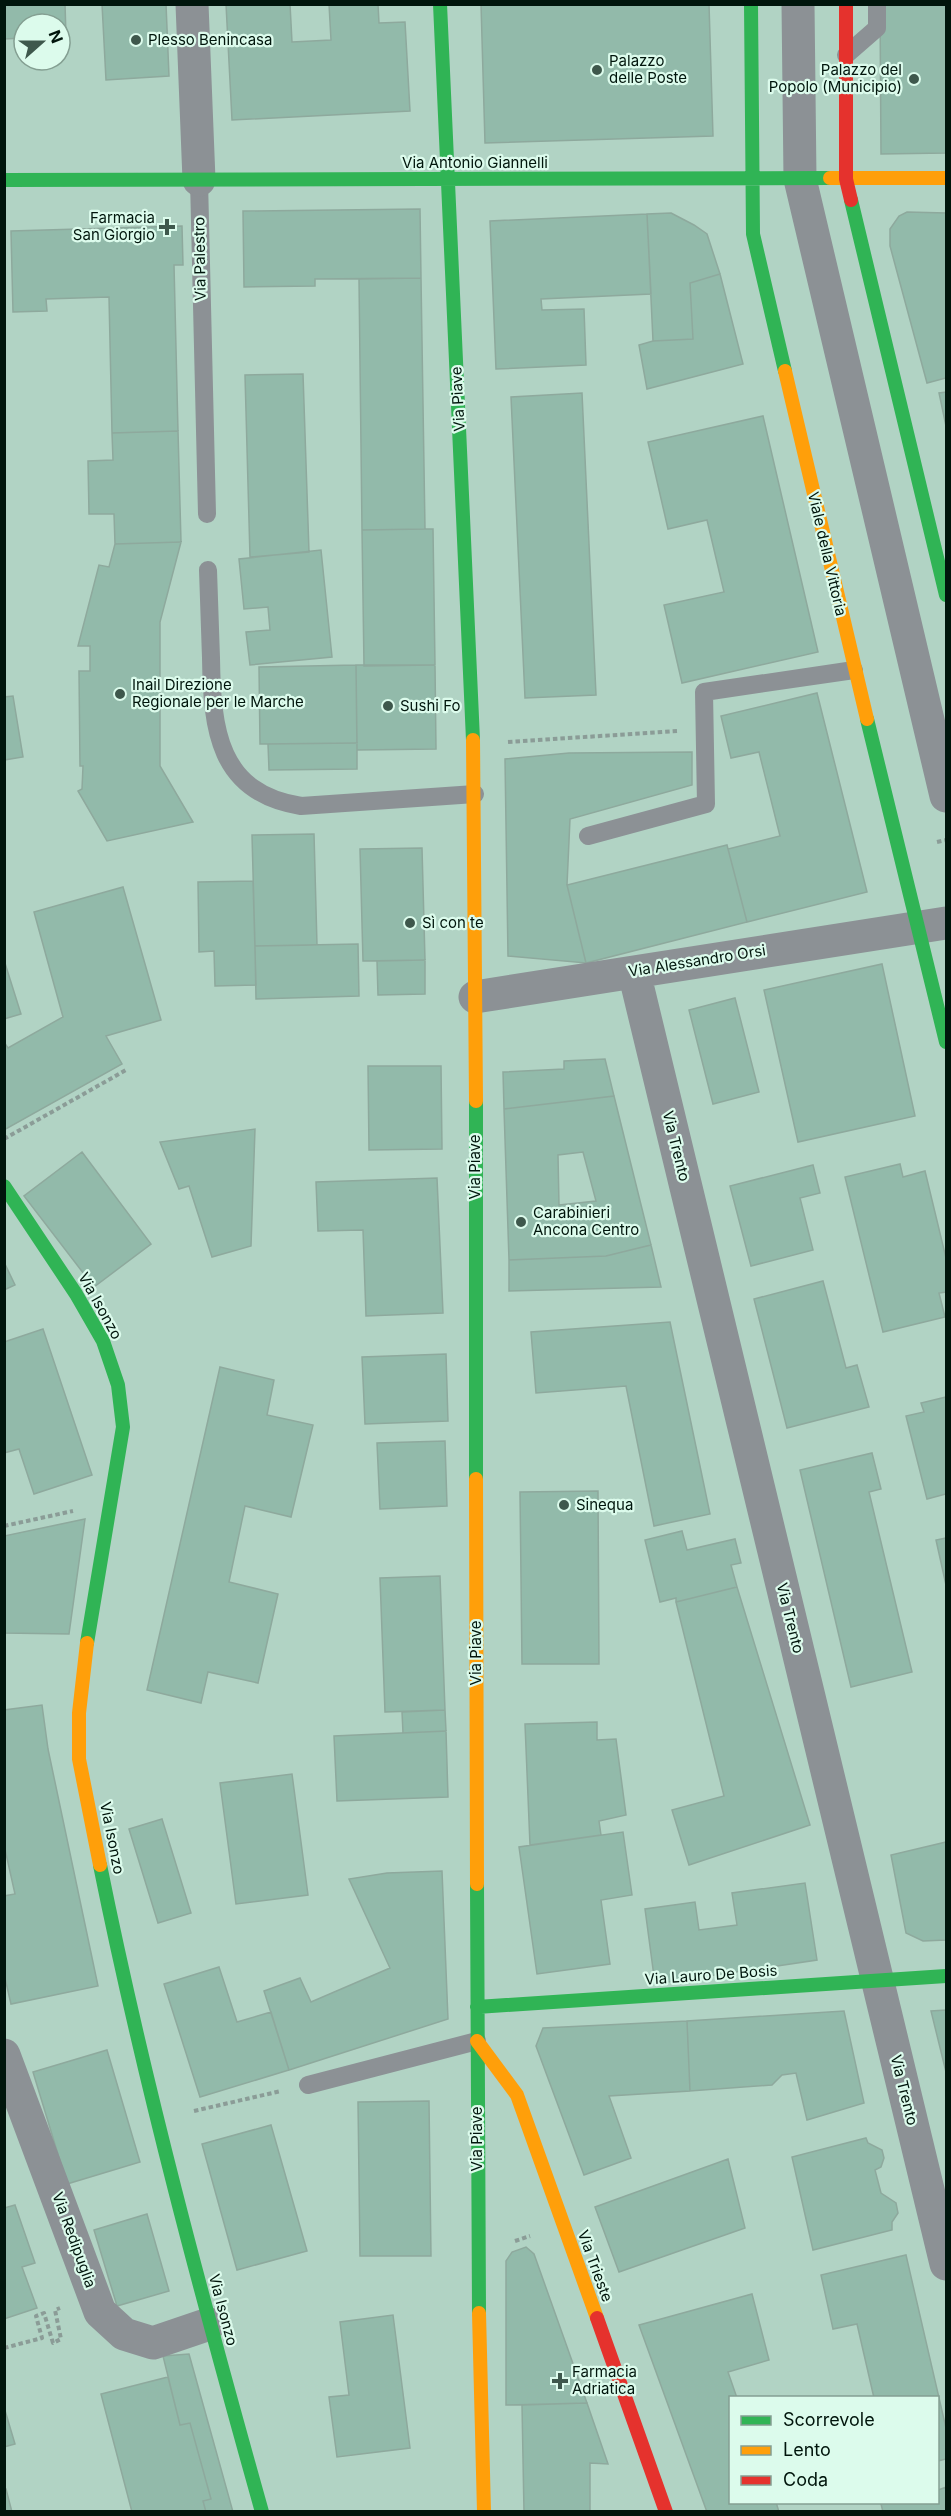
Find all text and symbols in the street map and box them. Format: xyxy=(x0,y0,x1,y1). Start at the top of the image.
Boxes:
north arrow xyxy=(12,12,72,72)
text: N xyxy=(44,27,68,46)
place label: Plesso Benincasa xyxy=(148,30,272,49)
marker: Plesso Benincasa xyxy=(129,33,143,47)
place label: Palazzo delle Poste xyxy=(609,51,687,87)
place label: Palazzo del Popolo (Municipio) xyxy=(769,60,902,96)
marker: Palazzo delle Poste xyxy=(590,63,604,77)
marker: Palazzo del Popolo (Municipio) xyxy=(907,72,921,86)
street label: Via Antonio Giannelli xyxy=(402,153,548,172)
place label: Farmacia San Giorgio xyxy=(73,208,155,244)
street label: Via Palestro xyxy=(189,217,210,301)
marker: Farmacia San Giorgio xyxy=(160,220,174,234)
street label: Via Piave xyxy=(446,366,469,432)
street label: Viale della Vittoria xyxy=(804,490,851,618)
place label: Inail Direzione Regionale per le Marche xyxy=(132,675,304,711)
marker: Inail Direzione Regionale per le Marche xyxy=(113,687,127,701)
place label: Sushi Fo xyxy=(400,696,460,715)
marker: Sushi Fo xyxy=(381,699,395,713)
place label: Sì con te xyxy=(422,913,484,932)
marker: Sì con te xyxy=(403,916,417,930)
street label: Via Alessandro Orsi xyxy=(627,940,767,981)
street label: Via Trento xyxy=(659,1109,694,1183)
street label: Via Piave xyxy=(465,1135,484,1199)
place label: Carabinieri Ancona Centro xyxy=(533,1203,639,1239)
marker: Carabinieri Ancona Centro xyxy=(514,1215,528,1229)
street label: Via Isonzo xyxy=(74,1269,127,1343)
place label: Sinequa xyxy=(576,1495,633,1514)
marker: Sinequa xyxy=(557,1498,571,1512)
street label: Via Trento xyxy=(773,1581,808,1655)
street label: Via Piave xyxy=(466,1621,485,1685)
street label: Via Isonzo xyxy=(96,1800,129,1876)
street label: Via Lauro De Bosis xyxy=(644,1960,778,1989)
street label: Via Trento xyxy=(887,2053,922,2127)
street label: Via Piave xyxy=(467,2107,486,2171)
street label: Via Redipuglia xyxy=(48,2189,101,2290)
street label: Via Trieste xyxy=(574,2227,617,2304)
street label: Via Isonzo xyxy=(205,2272,242,2348)
place label: Farmacia Adriatica xyxy=(572,2362,637,2398)
marker: Farmacia Adriatica xyxy=(553,2374,567,2388)
legend xyxy=(729,2396,939,2504)
text: Scorrevole xyxy=(783,2409,875,2430)
text: Lento xyxy=(783,2439,831,2460)
text: Coda xyxy=(783,2469,828,2490)

